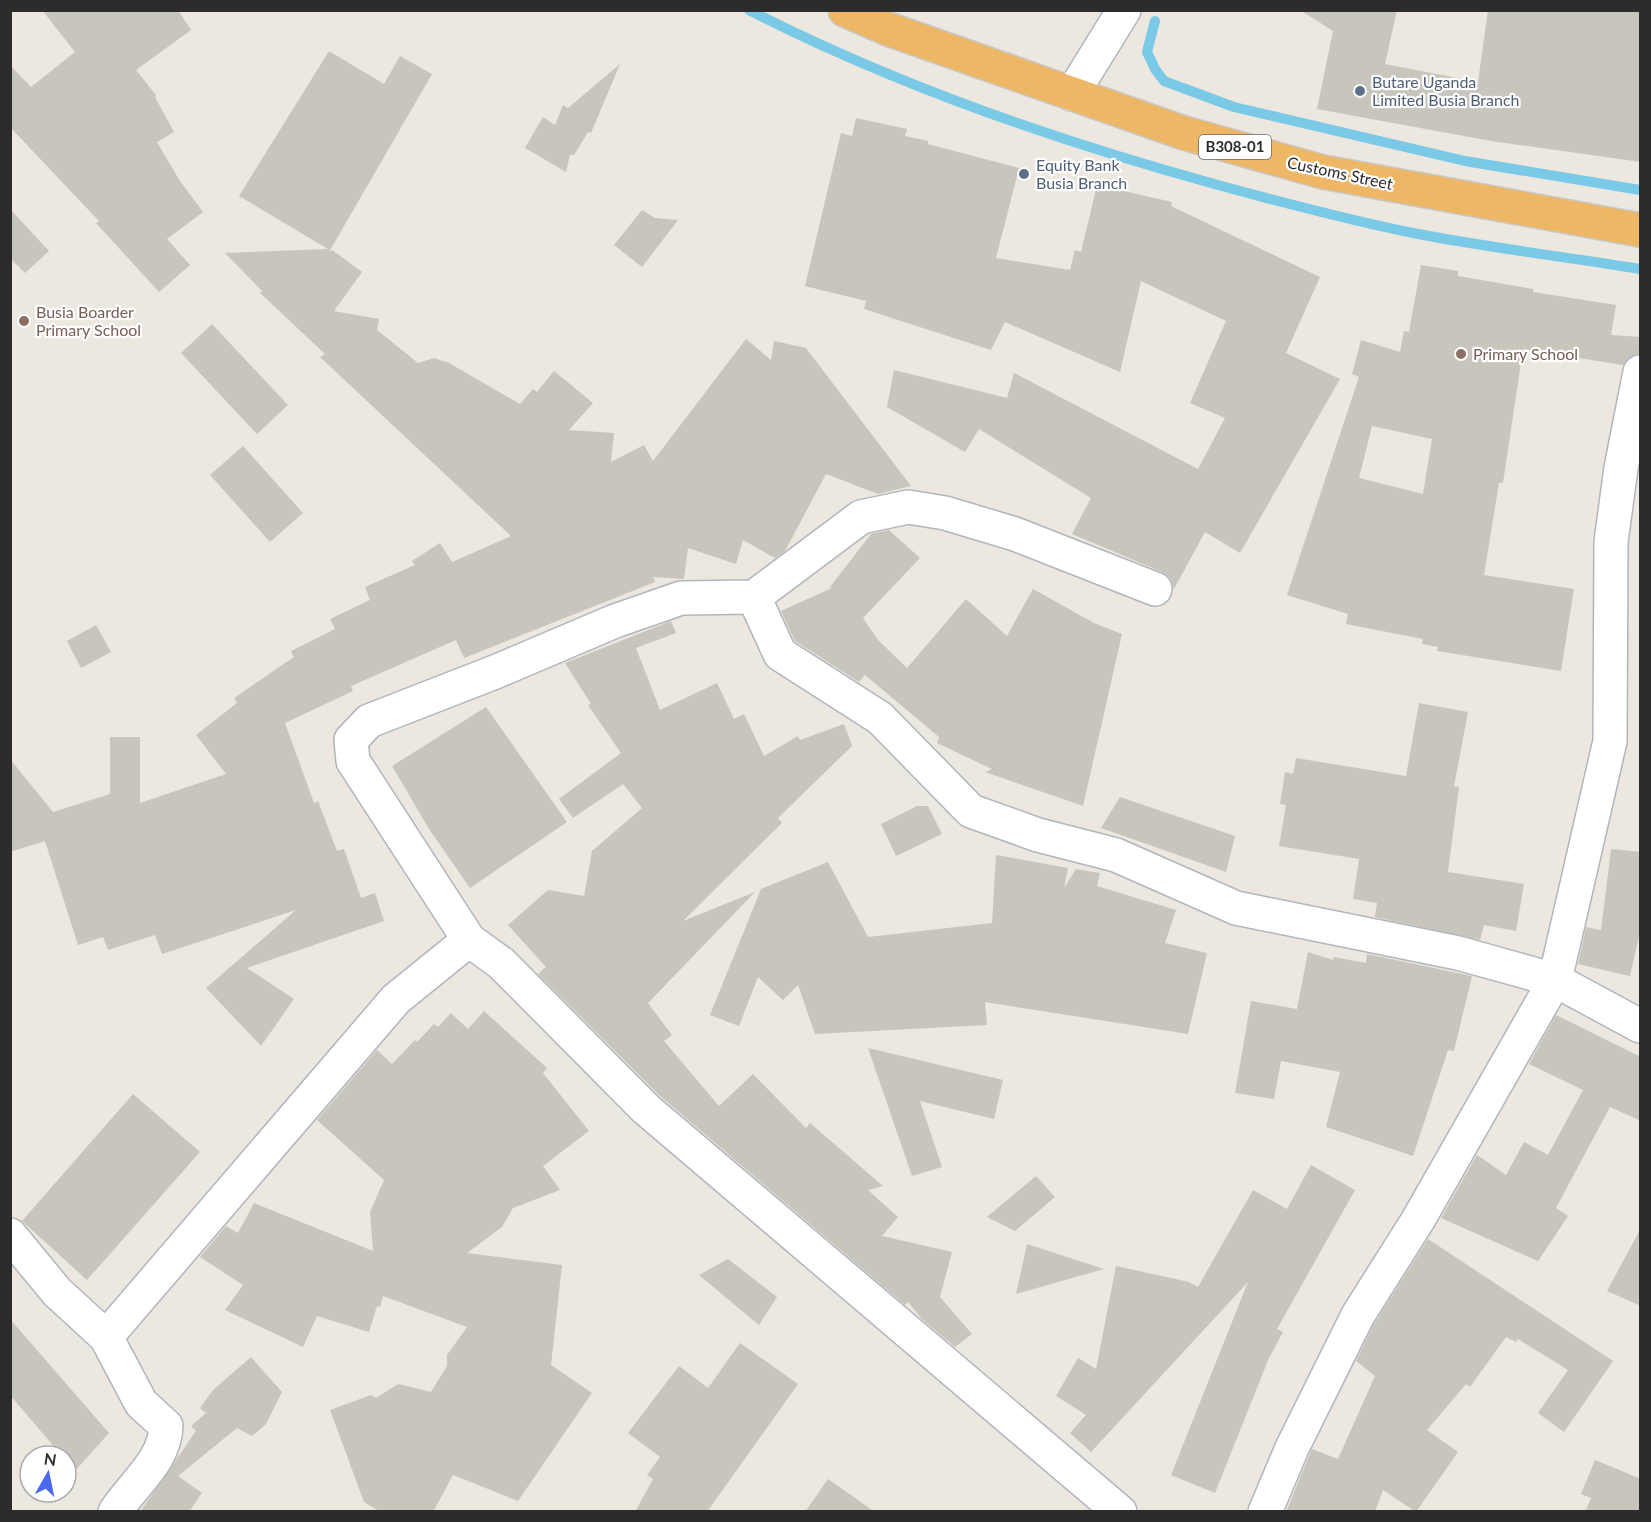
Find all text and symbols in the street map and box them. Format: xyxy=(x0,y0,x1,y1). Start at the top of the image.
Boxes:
place label: Butare Uganda Limited Busia Branch xyxy=(1372,72,1519,109)
marker: Butare Uganda Limited Busia Branch xyxy=(1353,84,1367,98)
road number: B308-01 xyxy=(1199,135,1271,159)
street label: Customs Street xyxy=(1286,152,1395,193)
place label: Equity Bank Busia Branch xyxy=(1036,155,1127,192)
marker: Equity Bank Busia Branch xyxy=(1017,167,1031,181)
place label: Busia Boarder Primary School xyxy=(36,302,141,339)
marker: Busia Boarder Primary School xyxy=(17,314,31,328)
place label: Primary School xyxy=(1473,344,1578,363)
marker: Primary School xyxy=(1454,347,1468,361)
north arrow xyxy=(18,1444,78,1504)
text: N xyxy=(43,1448,58,1469)

